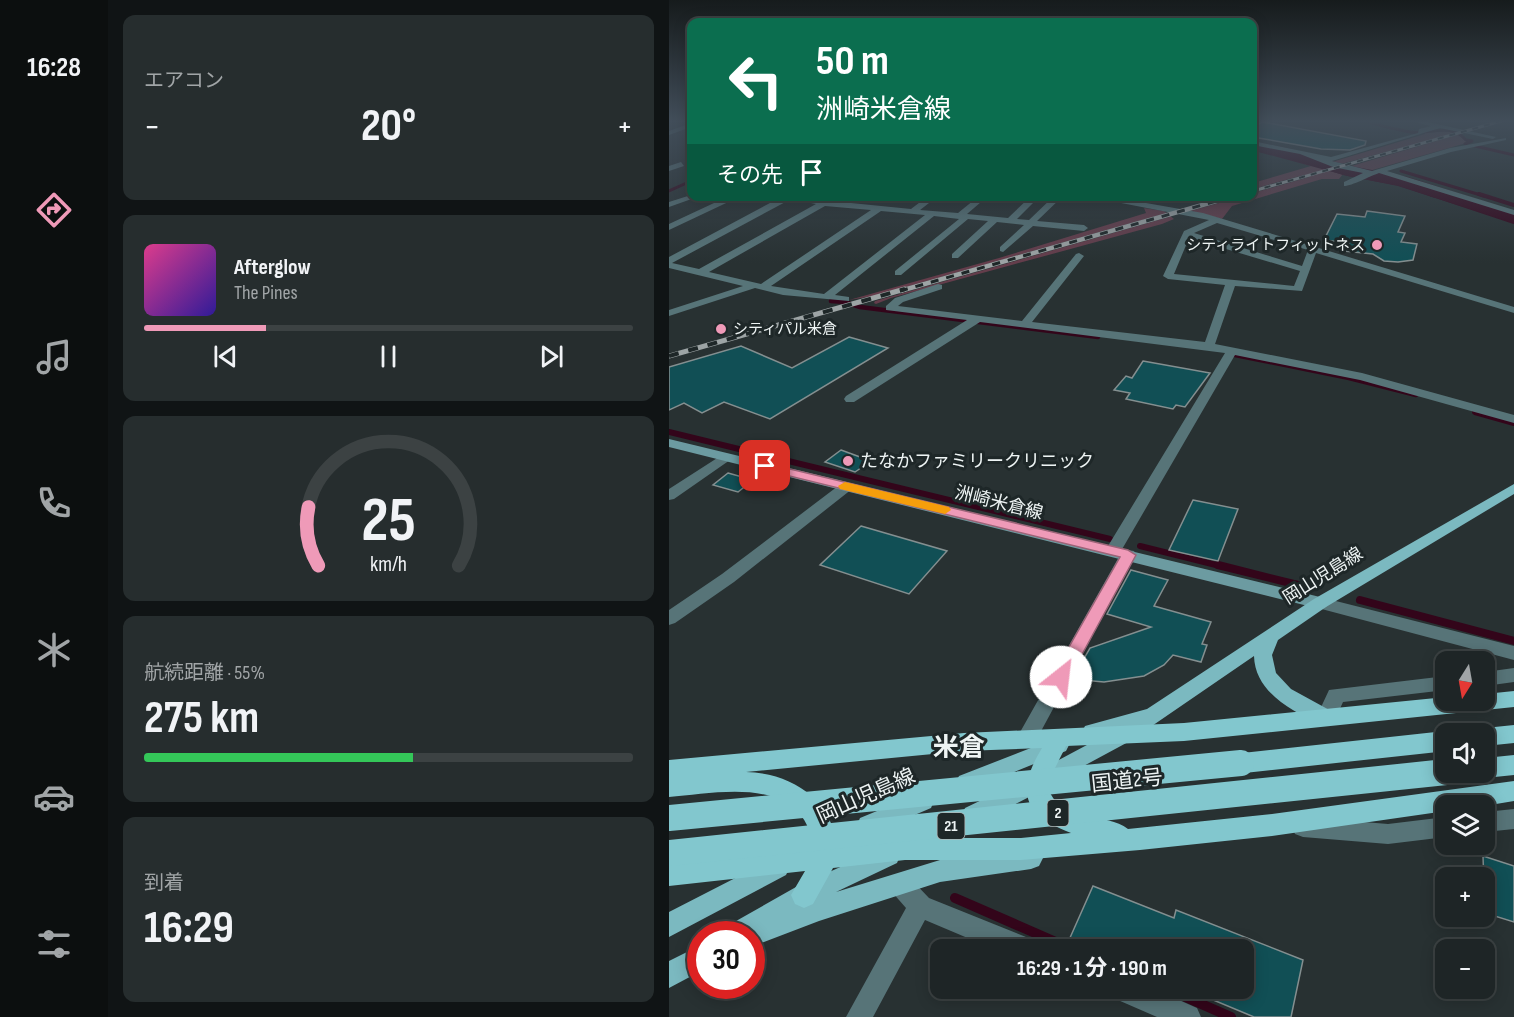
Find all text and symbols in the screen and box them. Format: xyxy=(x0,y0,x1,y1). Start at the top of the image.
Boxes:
text: 50 m xyxy=(816,36,889,87)
icon: left xyxy=(717,42,795,120)
text: 16:28 xyxy=(27,52,81,84)
text: エアコン xyxy=(144,69,224,93)
text: 洲崎米倉線 xyxy=(816,94,951,126)
text: 20° xyxy=(361,99,416,154)
text: − xyxy=(144,107,160,147)
text: + xyxy=(617,107,633,147)
icon: arrive xyxy=(795,156,828,189)
text: その先 xyxy=(717,162,783,189)
icon: directions xyxy=(33,189,75,231)
place label: シティライトフィットネス xyxy=(1186,236,1365,255)
marker: シティライトフィットネス xyxy=(1370,238,1384,252)
text: Afterglow xyxy=(234,254,311,281)
text: The Pines xyxy=(234,281,298,305)
place label: シティパル米倉 xyxy=(733,320,837,339)
marker: シティパル米倉 xyxy=(714,322,728,336)
icon: music xyxy=(33,336,75,378)
icon: previous xyxy=(209,340,242,373)
icon: pause xyxy=(372,340,405,373)
icon: next xyxy=(535,340,568,373)
pin xyxy=(739,440,790,491)
icon: arrive xyxy=(748,449,781,482)
place label: たなかファミリークリニック xyxy=(860,451,1094,472)
marker: たなかファミリークリニック xyxy=(841,454,855,468)
icon: phone xyxy=(33,482,75,524)
street label: 洲崎米倉線 xyxy=(953,482,1045,524)
text: 25 xyxy=(361,484,416,559)
street label: 岡山児島線 xyxy=(1279,543,1367,609)
text: km/h xyxy=(370,552,407,577)
icon: climate xyxy=(33,629,75,671)
position arrow xyxy=(1029,645,1093,709)
north arrow xyxy=(1435,651,1495,711)
map controls xyxy=(1435,651,1495,999)
text: 航続距離 · 55% xyxy=(144,661,265,685)
text: 275 km xyxy=(144,691,259,746)
button: sound xyxy=(1435,723,1495,783)
district label: 米倉 xyxy=(933,733,985,764)
street label: 岡山児島線 xyxy=(813,763,919,829)
street label: 国道2号 xyxy=(1090,765,1164,797)
icon: car xyxy=(33,776,75,818)
button: layers xyxy=(1435,795,1495,855)
road number: 2 xyxy=(1047,800,1069,826)
road number: 21 xyxy=(937,813,965,839)
button: + xyxy=(1435,867,1495,927)
text: 到着 xyxy=(144,871,184,895)
text: 16:29 xyxy=(144,901,234,956)
speed limit sign: 30 xyxy=(687,921,765,999)
icon: filters xyxy=(33,923,75,965)
button: − xyxy=(1435,939,1495,999)
text: 16:29 · 1 分 · 190 m xyxy=(1017,955,1167,982)

